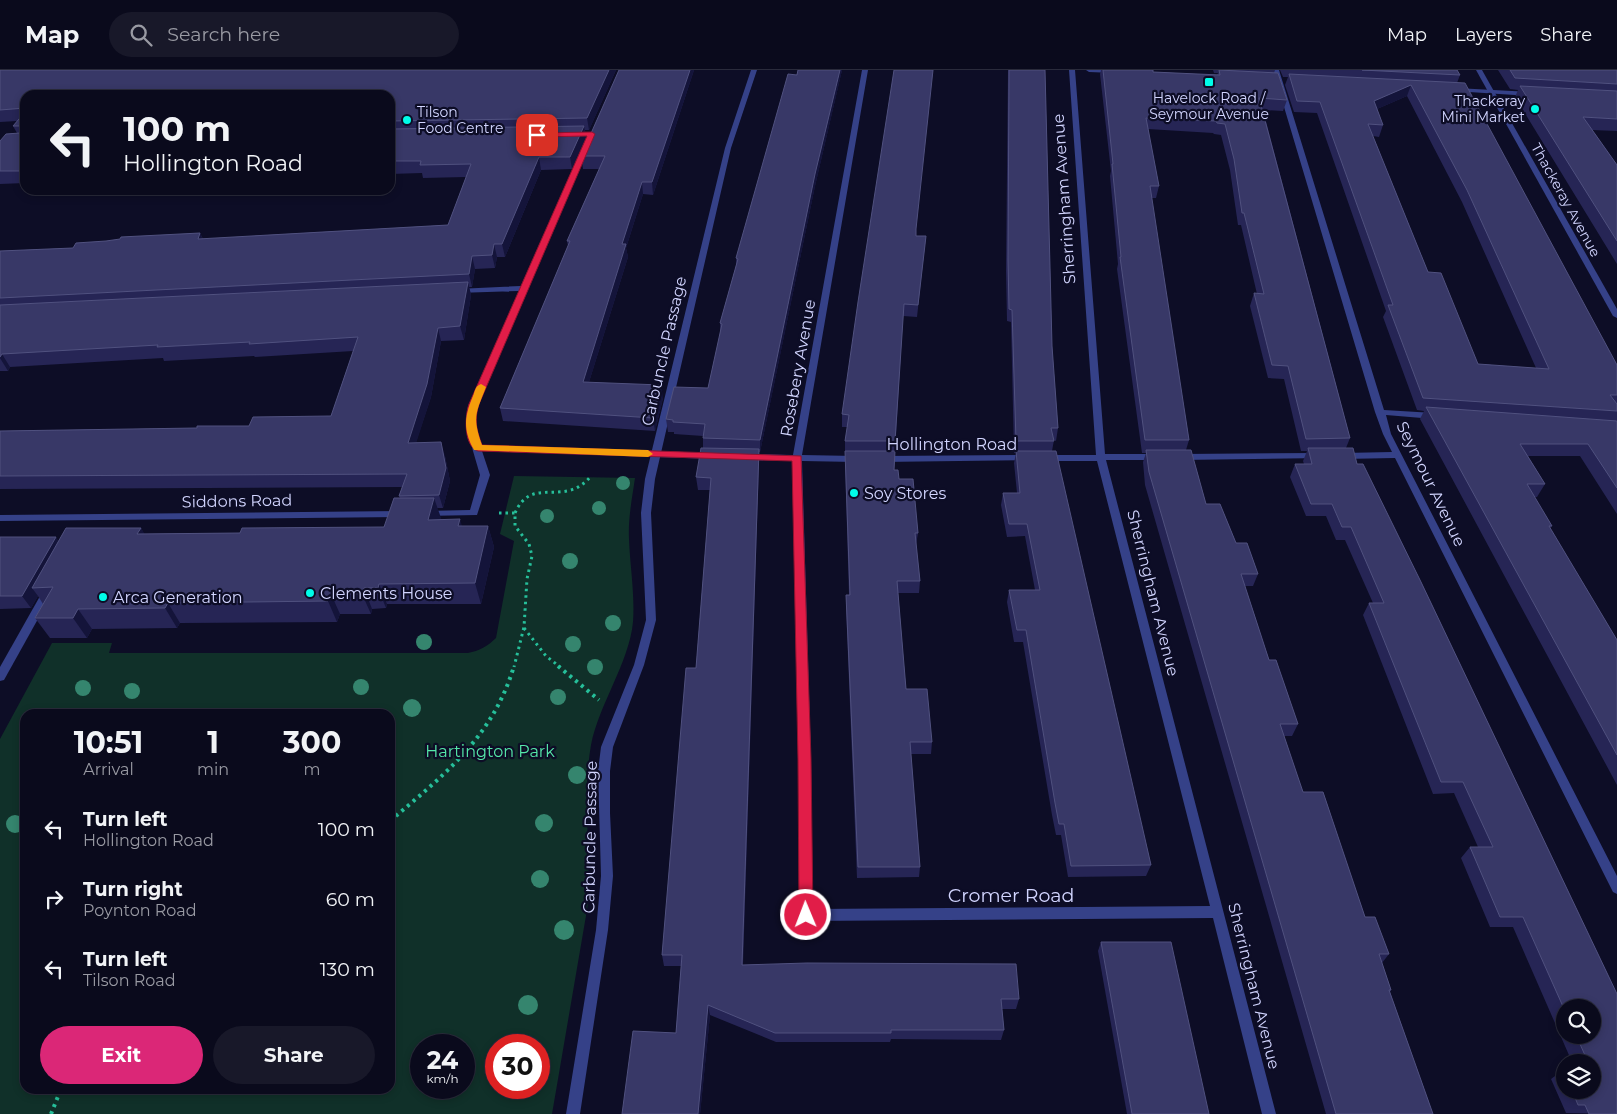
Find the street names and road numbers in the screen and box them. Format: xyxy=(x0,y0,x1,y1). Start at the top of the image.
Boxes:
street label: Sherringham Avenue xyxy=(1049,113,1079,285)
street label: Thackeray Avenue xyxy=(1527,140,1605,260)
street label: Carbuncle Passage xyxy=(638,274,690,428)
street label: Rosebery Avenue xyxy=(777,298,819,438)
street label: Seymour Avenue xyxy=(1392,418,1470,550)
street label: Hollington Road xyxy=(887,435,1017,454)
street label: Siddons Road xyxy=(182,491,292,511)
street label: Sherringham Avenue xyxy=(1123,508,1183,678)
street label: Carbuncle Passage xyxy=(579,760,601,914)
street label: Cromer Road xyxy=(948,884,1074,907)
street label: Sherringham Avenue xyxy=(1224,901,1284,1071)

